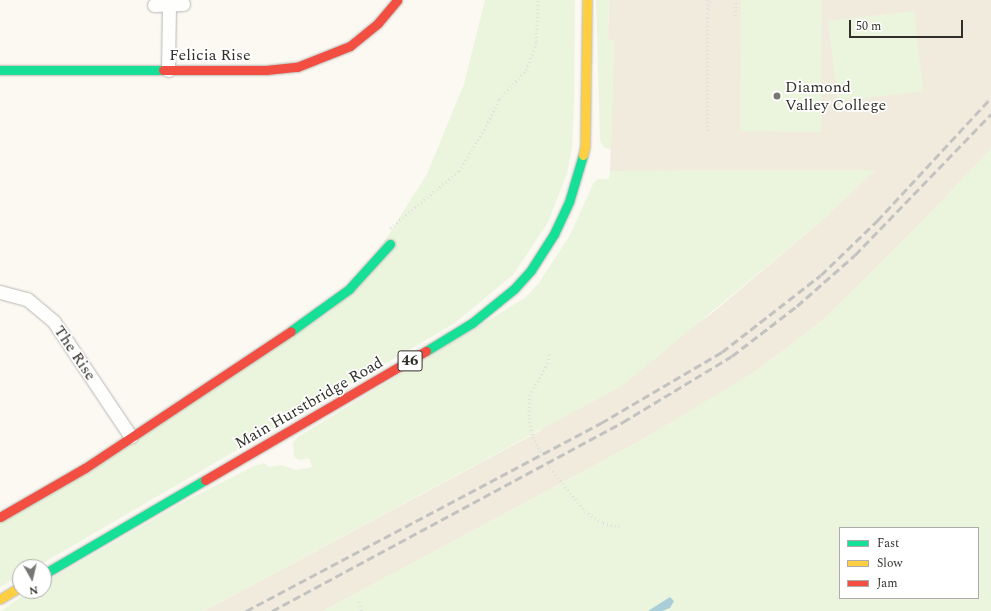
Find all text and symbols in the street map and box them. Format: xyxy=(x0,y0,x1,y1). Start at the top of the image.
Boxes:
scale bar xyxy=(851,12,965,38)
text: 50 m xyxy=(856,17,881,36)
street label: Felicia Rise xyxy=(169,45,251,65)
place label: Diamond Valley College xyxy=(785,77,886,115)
marker: Diamond Valley College xyxy=(772,91,782,101)
street label: The Rise xyxy=(50,322,100,384)
road number: 46 xyxy=(397,348,423,374)
street label: Main Hurstbridge Road xyxy=(232,353,386,453)
legend xyxy=(839,527,979,599)
text: Fast xyxy=(877,534,899,553)
text: Slow xyxy=(877,554,902,573)
north arrow xyxy=(12,559,52,599)
text: Jam xyxy=(877,574,898,593)
text: N xyxy=(28,581,39,599)

